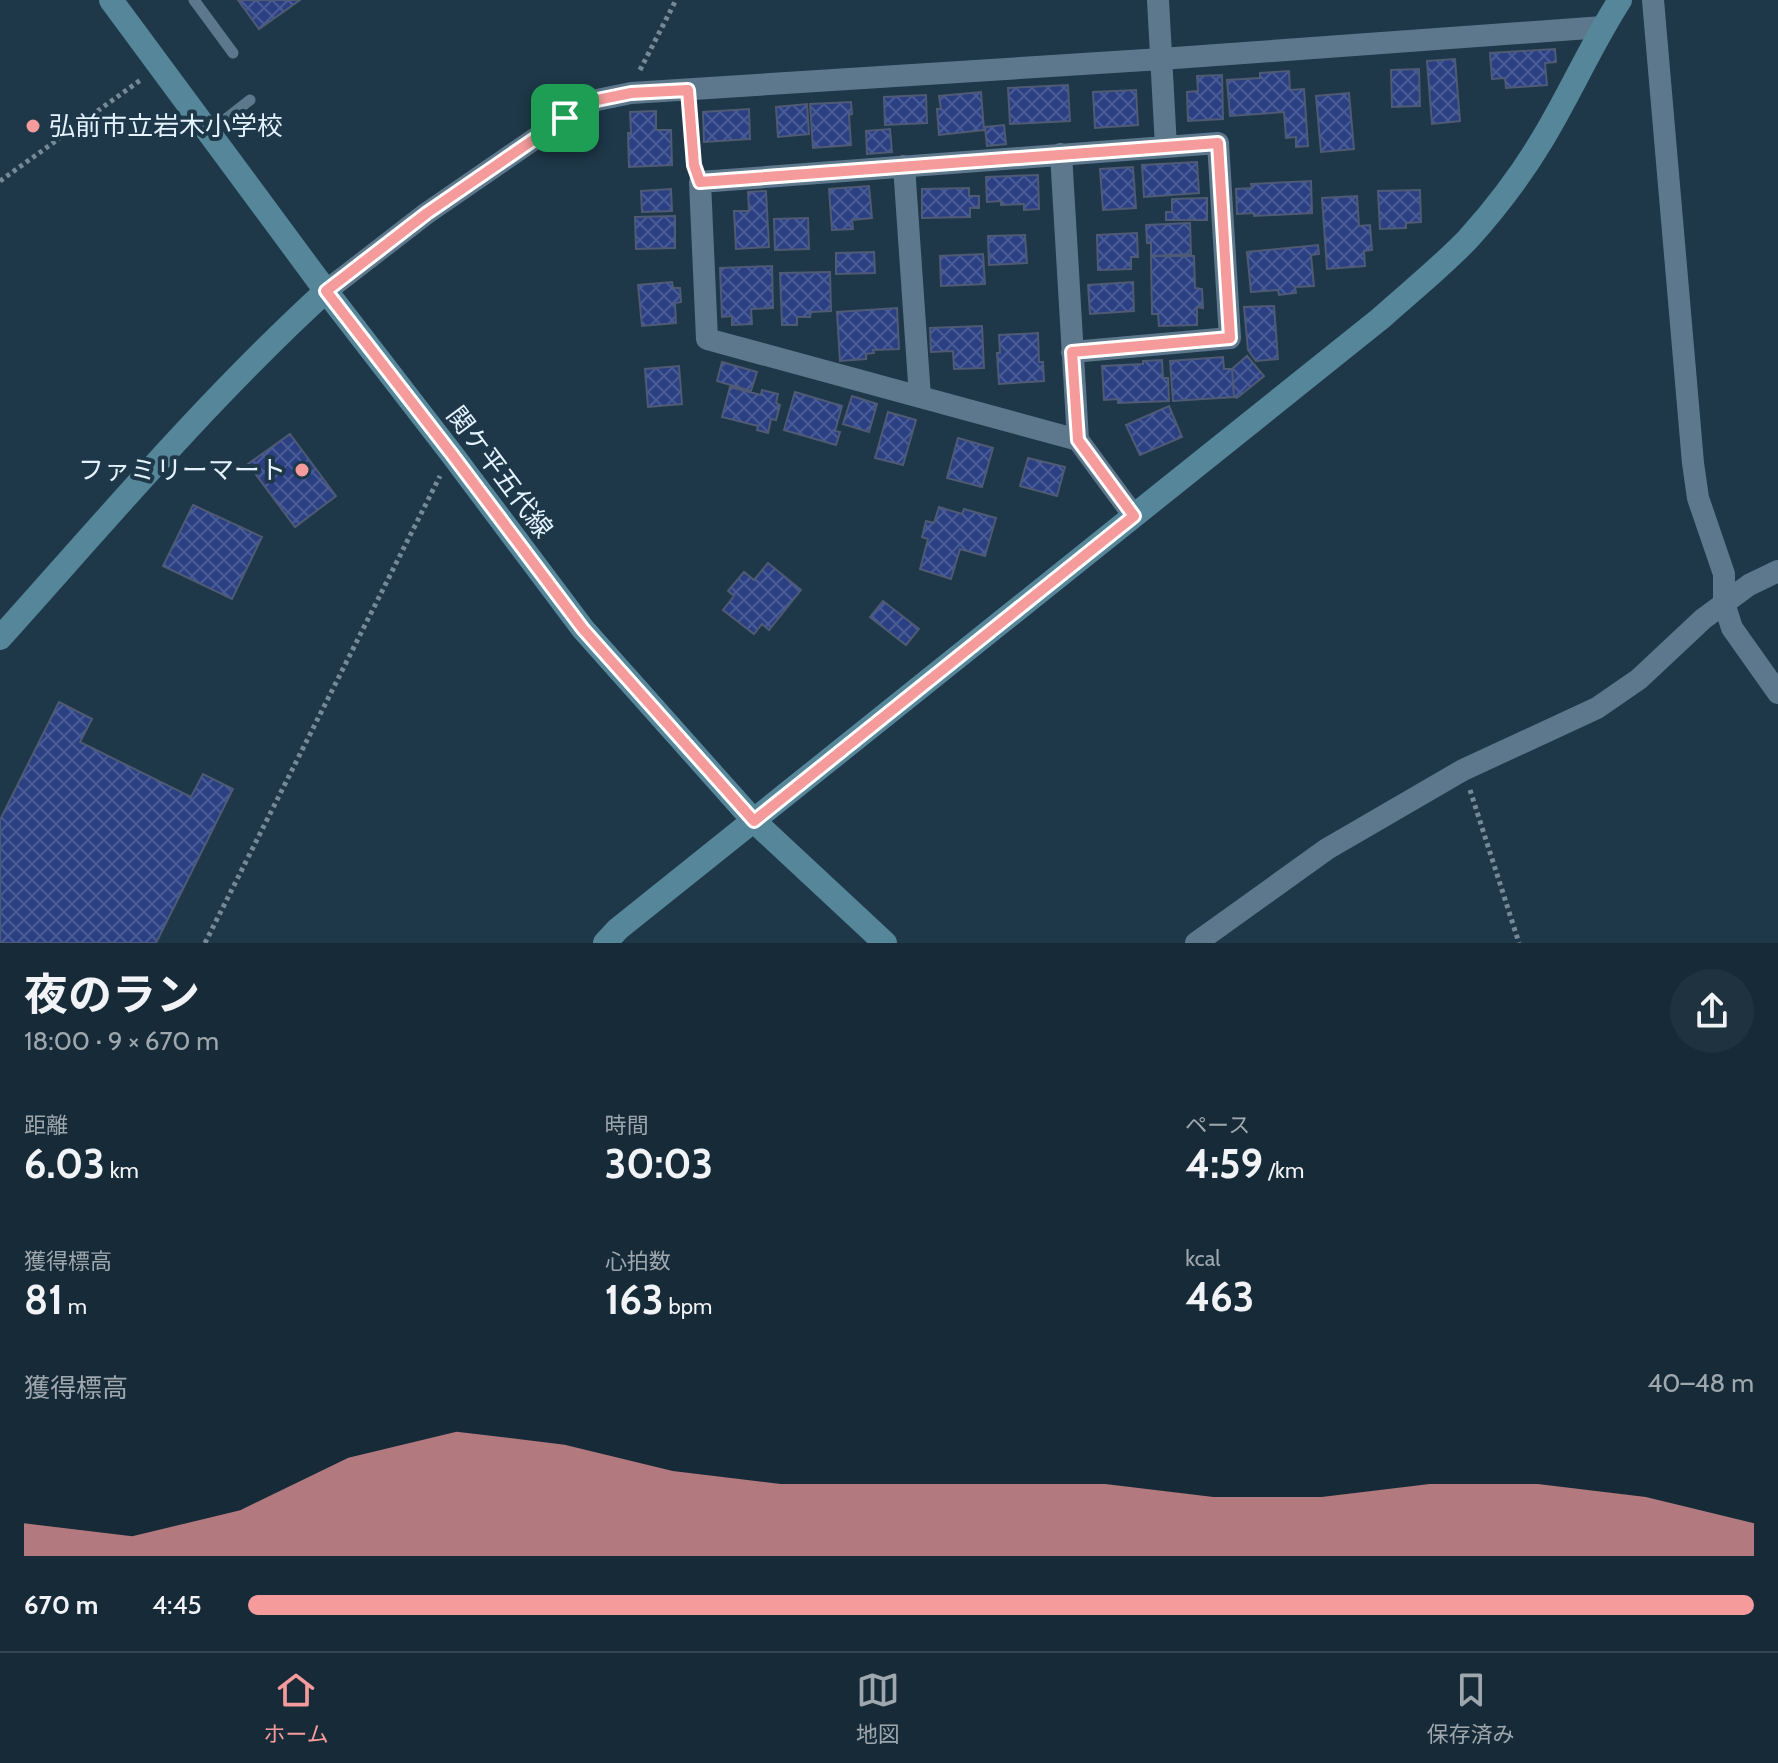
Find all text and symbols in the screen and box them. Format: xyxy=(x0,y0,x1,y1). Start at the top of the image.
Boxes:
pin xyxy=(531,84,599,152)
icon: arrive xyxy=(543,96,587,140)
place label: 弘前市立岩木小学校 xyxy=(49,110,283,142)
marker: 弘前市立岩木小学校 xyxy=(24,117,42,135)
street label: 関ケ平五代線 xyxy=(440,400,560,544)
place label: ファミリーマート xyxy=(78,454,286,486)
marker: ファミリーマート xyxy=(293,461,311,479)
text: 夜のラン xyxy=(24,968,200,1021)
button: share xyxy=(1670,969,1754,1053)
text: 18:00 · 9 × 670 m xyxy=(24,1025,219,1057)
text: 距離 xyxy=(24,1112,68,1139)
text: 時間 xyxy=(605,1112,649,1139)
text: ペース xyxy=(1185,1112,1250,1139)
text: 6.03 xyxy=(24,1139,105,1188)
text: 30:03 xyxy=(605,1139,713,1188)
text: 4:59 xyxy=(1185,1139,1263,1188)
text: km xyxy=(105,1157,139,1184)
text: /km xyxy=(1263,1157,1304,1184)
text: kcal xyxy=(1185,1245,1220,1272)
text: 獲得標高 xyxy=(24,1248,112,1275)
text: 心拍数 xyxy=(605,1248,671,1275)
text: 463 xyxy=(1185,1272,1254,1321)
text: 81 xyxy=(24,1275,63,1324)
text: 163 xyxy=(605,1275,663,1324)
text: m xyxy=(63,1293,87,1320)
text: bpm xyxy=(663,1293,712,1320)
text: 40–48 m xyxy=(1647,1367,1754,1399)
text: 獲得標高 xyxy=(24,1372,128,1404)
text: 670 m xyxy=(24,1589,98,1621)
text: 4:45 xyxy=(152,1589,202,1621)
tab: ホーム xyxy=(263,1668,329,1748)
tab: 地図 xyxy=(856,1668,900,1748)
tab: 保存済み xyxy=(1427,1668,1515,1748)

